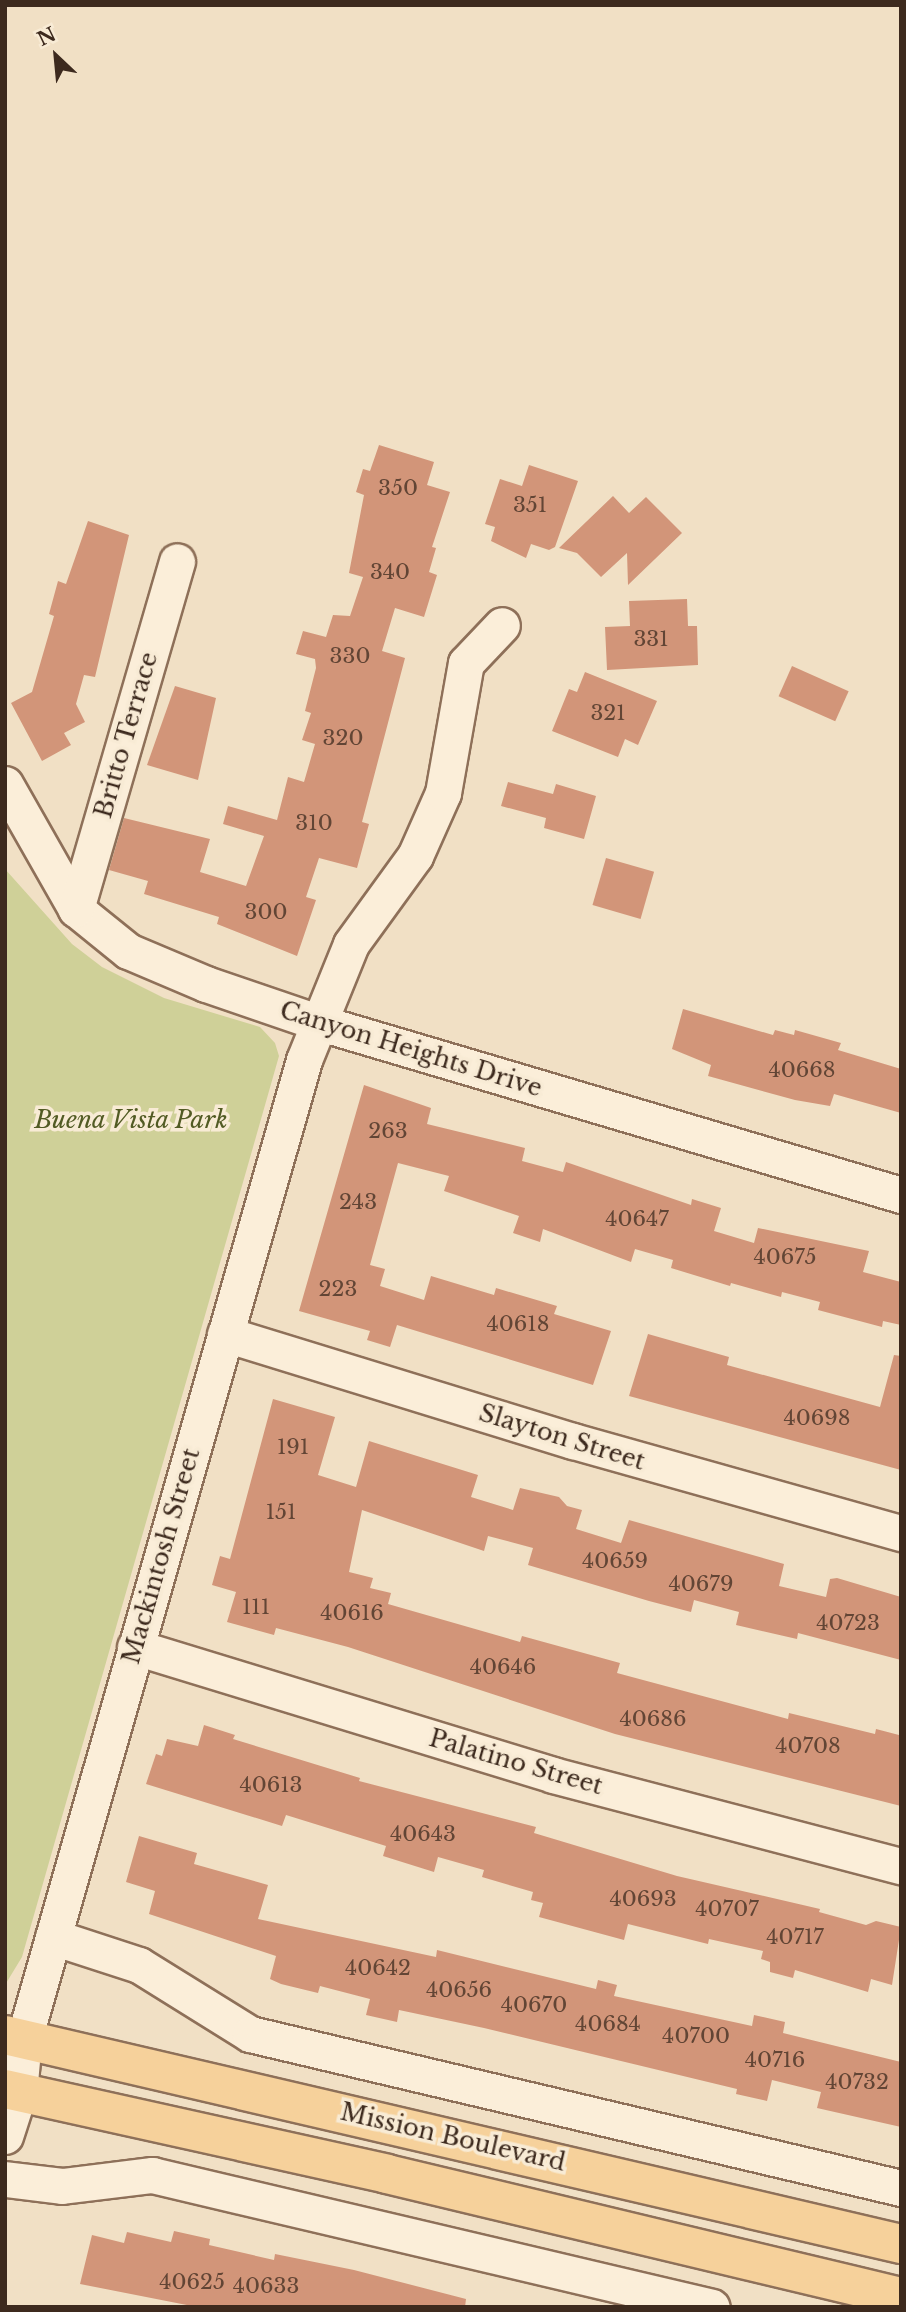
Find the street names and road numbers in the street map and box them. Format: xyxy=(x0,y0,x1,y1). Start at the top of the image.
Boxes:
street label: Britto Terrace xyxy=(88,648,164,822)
street label: Canyon Heights Drive xyxy=(277,995,545,1103)
street label: Slayton Street xyxy=(476,1398,648,1476)
street label: Mackintosh Street xyxy=(116,1445,206,1667)
street label: Palatino Street xyxy=(426,1723,606,1801)
street label: Mission Boulevard xyxy=(338,2097,568,2177)

